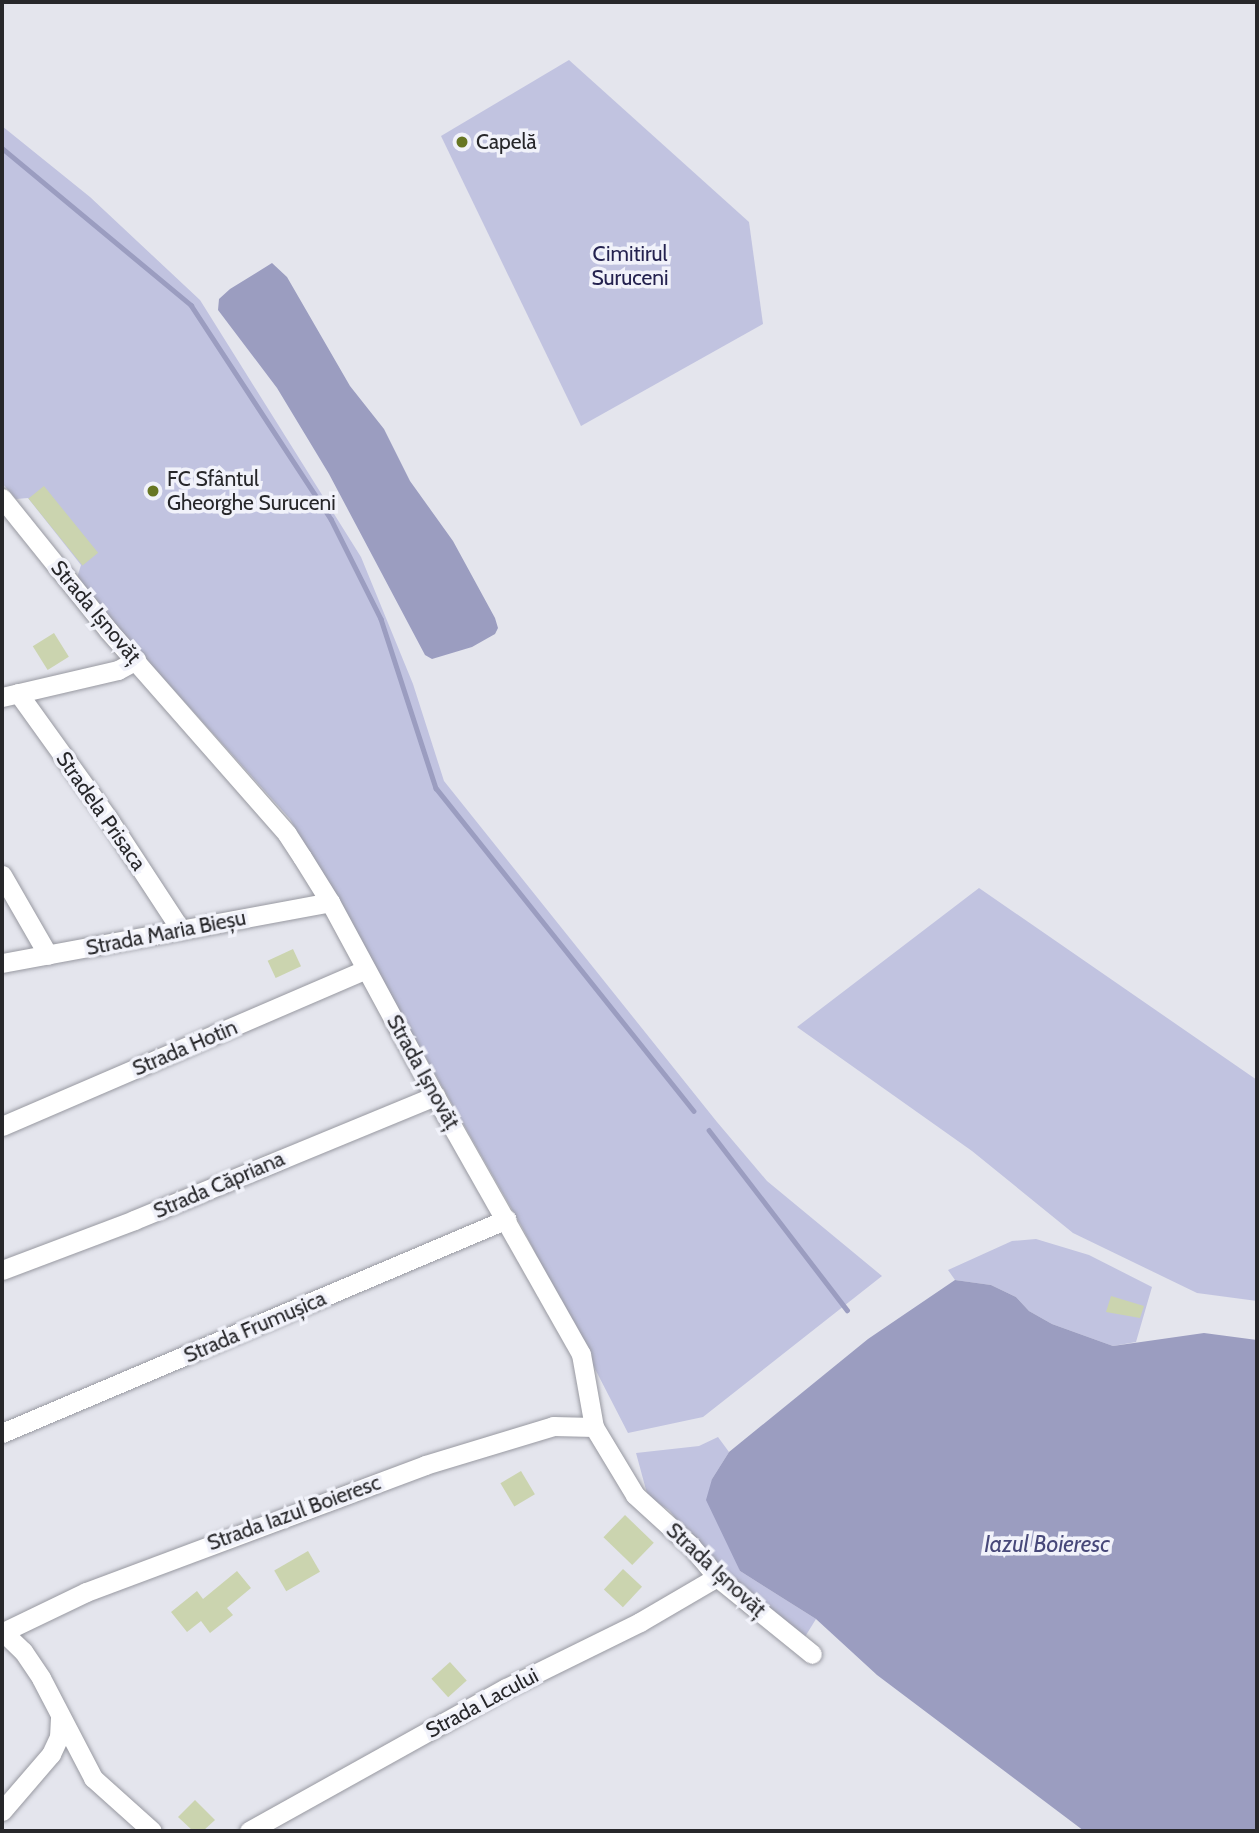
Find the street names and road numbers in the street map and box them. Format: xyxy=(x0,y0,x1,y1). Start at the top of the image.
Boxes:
street label: Strada Ișnovăț xyxy=(46,555,146,669)
street label: Stradela Prisaca xyxy=(51,747,151,875)
street label: Strada Maria Bieșu xyxy=(84,905,248,961)
street label: Strada Ișnovăț xyxy=(381,1011,465,1133)
street label: Strada Hotin xyxy=(129,1015,241,1081)
street label: Strada Căpriana xyxy=(150,1146,288,1224)
street label: Strada Frumușica xyxy=(180,1286,330,1368)
street label: Strada Iazul Boieresc xyxy=(204,1470,384,1556)
street label: Strada Ișnovăț xyxy=(661,1518,771,1622)
street label: Strada Lacului xyxy=(422,1663,542,1743)

